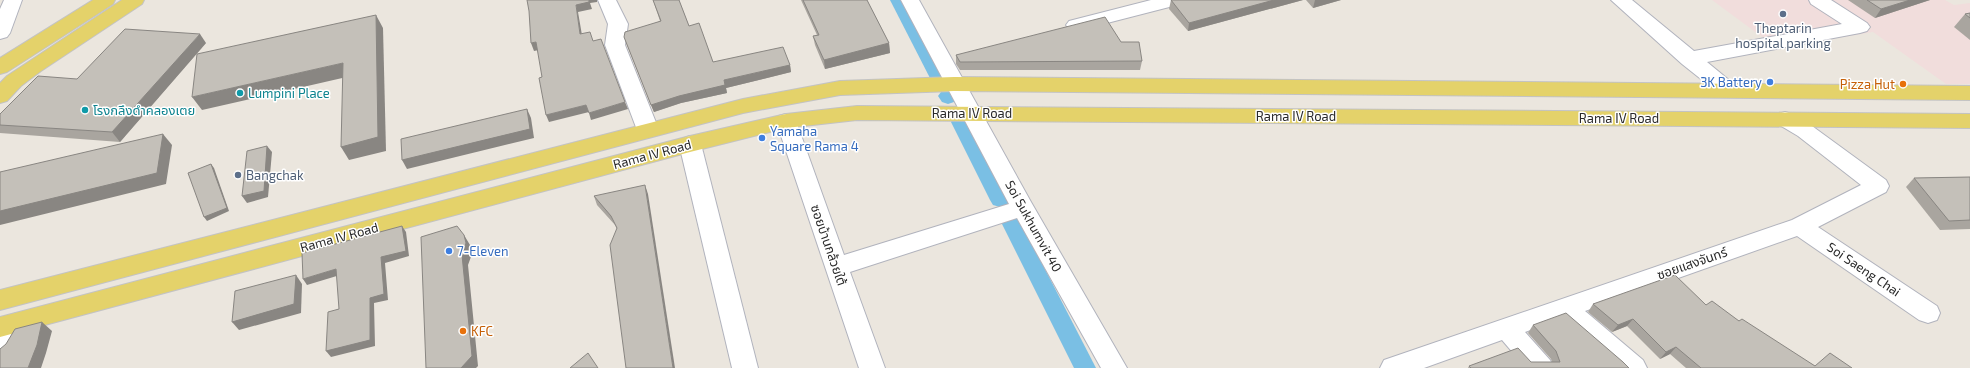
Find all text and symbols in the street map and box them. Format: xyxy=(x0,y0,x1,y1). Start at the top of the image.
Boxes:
marker: Theptarin hospital parking xyxy=(1778,9,1788,19)
place label: Theptarin hospital parking xyxy=(1735,20,1831,51)
place label: 3K Battery xyxy=(1700,74,1762,90)
place label: Pizza Hut xyxy=(1840,76,1895,92)
marker: 3K Battery xyxy=(1765,77,1775,87)
marker: Pizza Hut xyxy=(1898,79,1908,89)
place label: Lumpini Place xyxy=(248,85,330,101)
marker: Lumpini Place xyxy=(235,88,245,98)
place label: โรงกลึงดำคลองเตย xyxy=(93,102,195,118)
marker: โรงกลึงดำคลองเตย xyxy=(80,105,90,115)
street label: Rama IV Road xyxy=(932,105,1012,121)
street label: Rama IV Road xyxy=(1256,108,1336,124)
street label: Rama IV Road xyxy=(1579,110,1659,126)
place label: Yamaha Square Rama 4 xyxy=(770,123,859,154)
marker: Yamaha Square Rama 4 xyxy=(757,133,767,143)
street label: Rama IV Road xyxy=(611,136,693,172)
place label: Bangchak xyxy=(246,167,304,183)
marker: Bangchak xyxy=(233,170,243,180)
street label: Soi Sukhumvit 40 xyxy=(1002,177,1066,275)
street label: ซอยบ้านกล้วยใต้ xyxy=(808,202,850,288)
street label: Rama IV Road xyxy=(298,219,380,255)
street label: Soi Saeng Chai xyxy=(1824,239,1904,299)
place label: 7-Eleven xyxy=(457,243,509,259)
street label: ซอยแสงจันทร์ xyxy=(1655,243,1730,282)
marker: 7-Eleven xyxy=(444,246,454,256)
place label: KFC xyxy=(471,323,493,339)
marker: KFC xyxy=(458,326,468,336)

